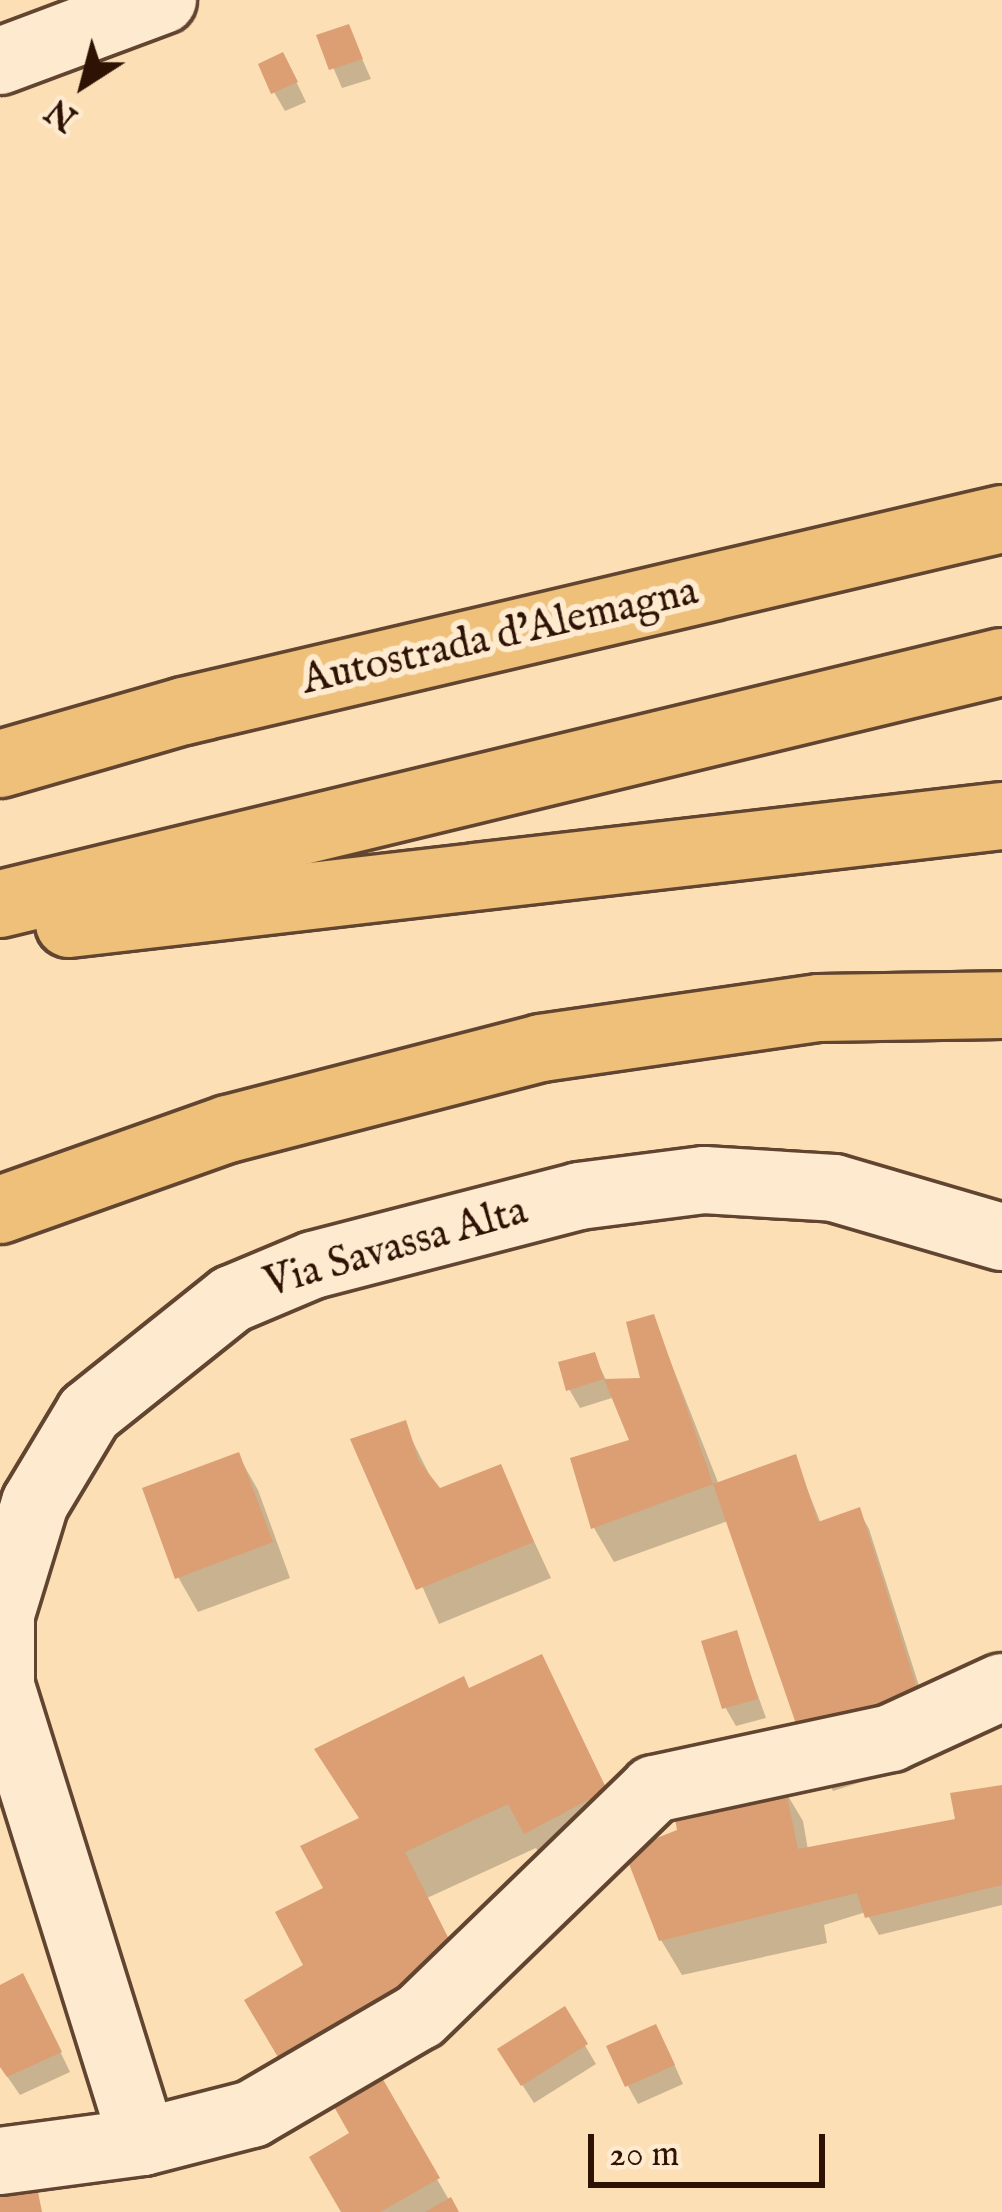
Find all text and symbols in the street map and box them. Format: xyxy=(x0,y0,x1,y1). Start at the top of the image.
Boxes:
north arrow xyxy=(24,24,144,144)
text: N xyxy=(39,88,87,139)
street label: Autostrada d'Alemagna xyxy=(297,567,703,707)
street label: Via Savassa Alta xyxy=(259,1186,533,1310)
scale bar xyxy=(594,2110,831,2184)
text: 20 m xyxy=(609,2132,679,2178)

